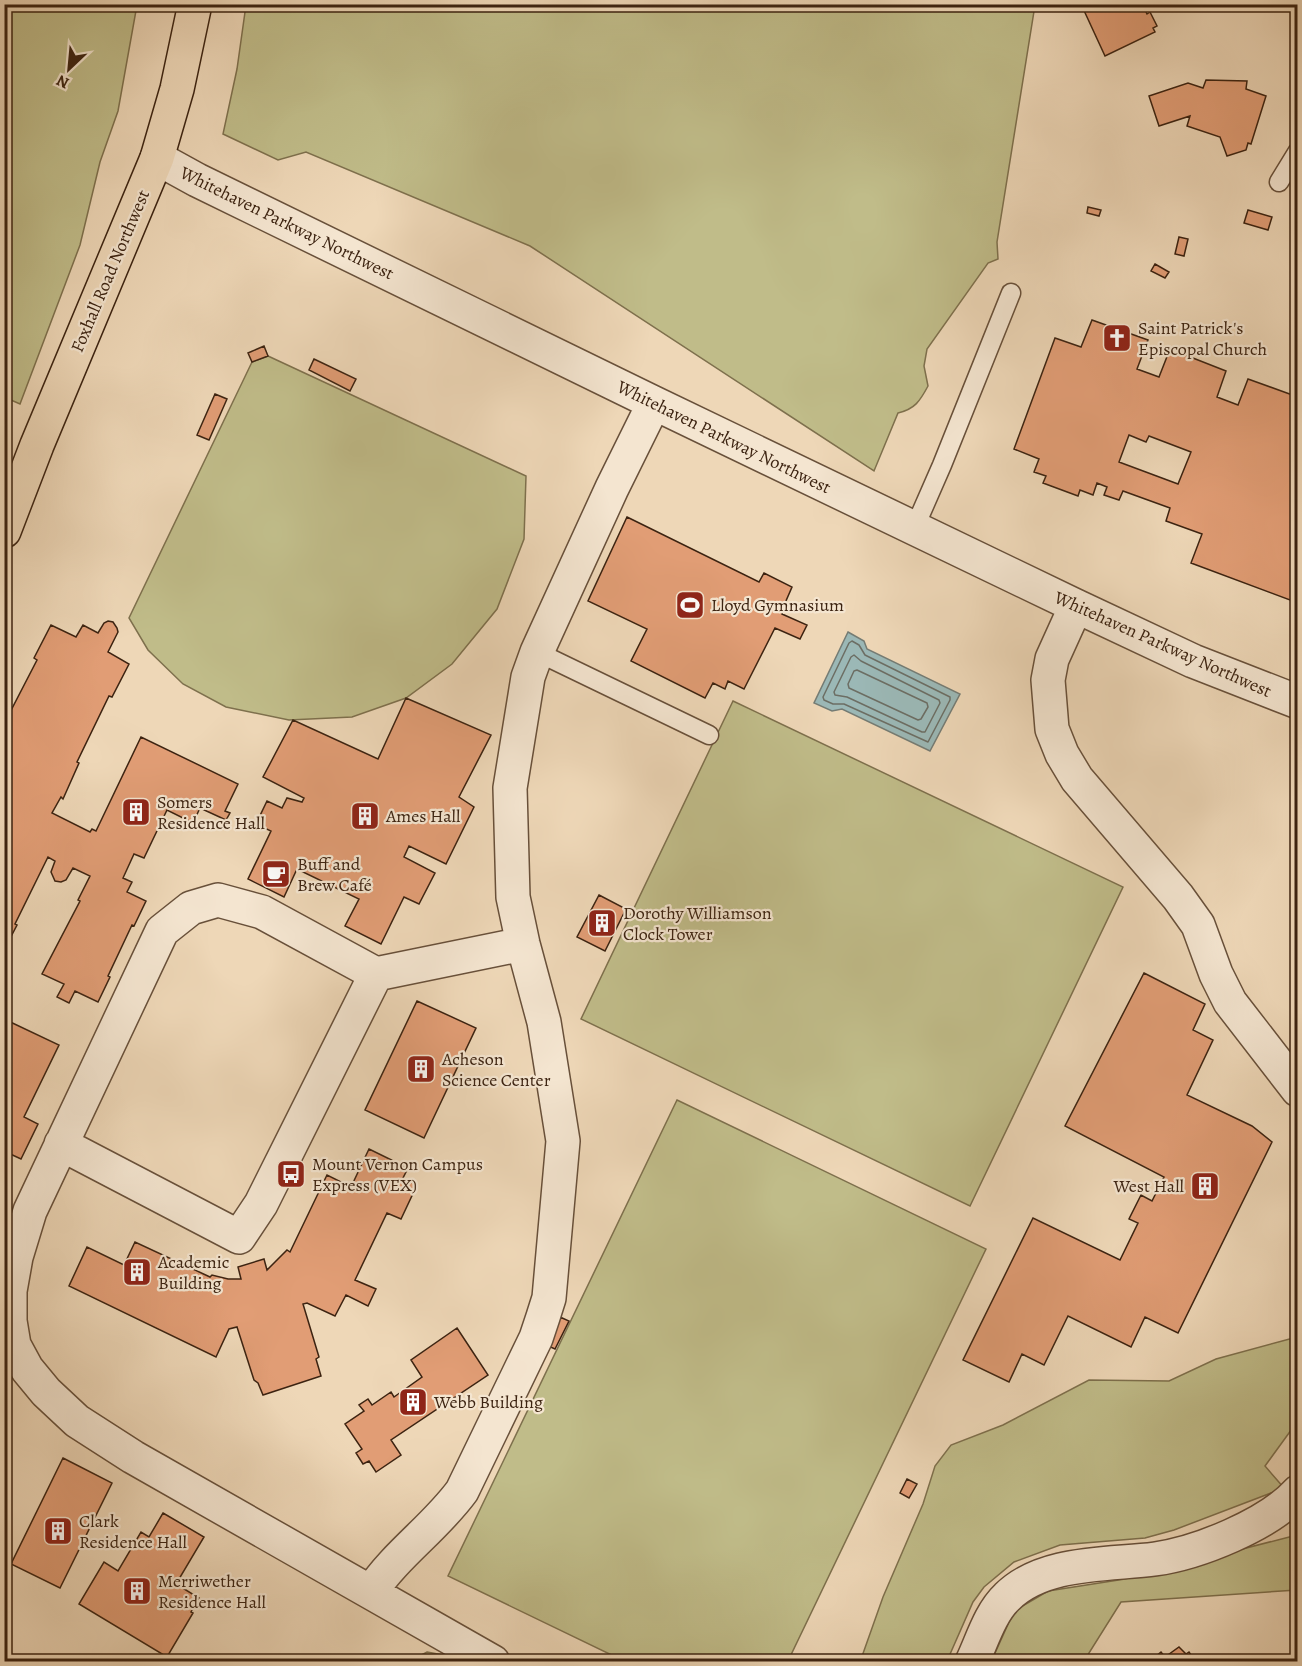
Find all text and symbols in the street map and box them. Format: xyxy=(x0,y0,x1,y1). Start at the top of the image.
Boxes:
north arrow xyxy=(39,39,99,99)
text: N xyxy=(52,69,73,94)
street label: Whitehaven Parkway Northwest xyxy=(175,160,398,285)
street label: Foxhall Road Northwest xyxy=(65,186,155,356)
place label: Saint Patrick's Episcopal Church xyxy=(1138,316,1268,361)
church icon: Saint Patrick's Episcopal Church xyxy=(1101,322,1133,354)
street label: Whitehaven Parkway Northwest xyxy=(612,374,835,499)
street label: Whitehaven Parkway Northwest xyxy=(1050,585,1275,703)
sports icon: Lloyd Gymnasium xyxy=(674,589,706,621)
place label: Lloyd Gymnasium xyxy=(711,593,844,617)
place label: Somers Residence Hall xyxy=(157,790,265,835)
building icon: Somers Residence Hall xyxy=(120,796,152,828)
building icon: Ames Hall xyxy=(349,800,381,832)
place label: Ames Hall xyxy=(385,804,461,828)
place label: Buff and Brew Café xyxy=(297,852,372,897)
cafe icon: Buff and Brew Café xyxy=(260,858,292,890)
place label: Dorothy Williamson Clock Tower xyxy=(623,901,772,946)
building icon: Dorothy Williamson Clock Tower xyxy=(586,907,618,939)
place label: Acheson Science Center xyxy=(441,1047,551,1092)
building icon: Acheson Science Center xyxy=(405,1053,437,1085)
place label: Mount Vernon Campus Express (VEX) xyxy=(312,1152,483,1197)
bus stop icon: Mount Vernon Campus Express (VEX) xyxy=(275,1158,307,1190)
building icon: West Hall xyxy=(1189,1170,1221,1202)
place label: West Hall xyxy=(1112,1174,1185,1198)
place label: Academic Building xyxy=(157,1250,230,1295)
building icon: Academic Building xyxy=(121,1256,153,1288)
building icon: Webb Building xyxy=(397,1386,429,1418)
place label: Webb Building xyxy=(433,1390,543,1414)
place label: Clark Residence Hall xyxy=(79,1509,187,1554)
building icon: Clark Residence Hall xyxy=(42,1515,74,1547)
place label: Merriwether Residence Hall xyxy=(158,1569,266,1614)
building icon: Merriwether Residence Hall xyxy=(121,1575,153,1607)

